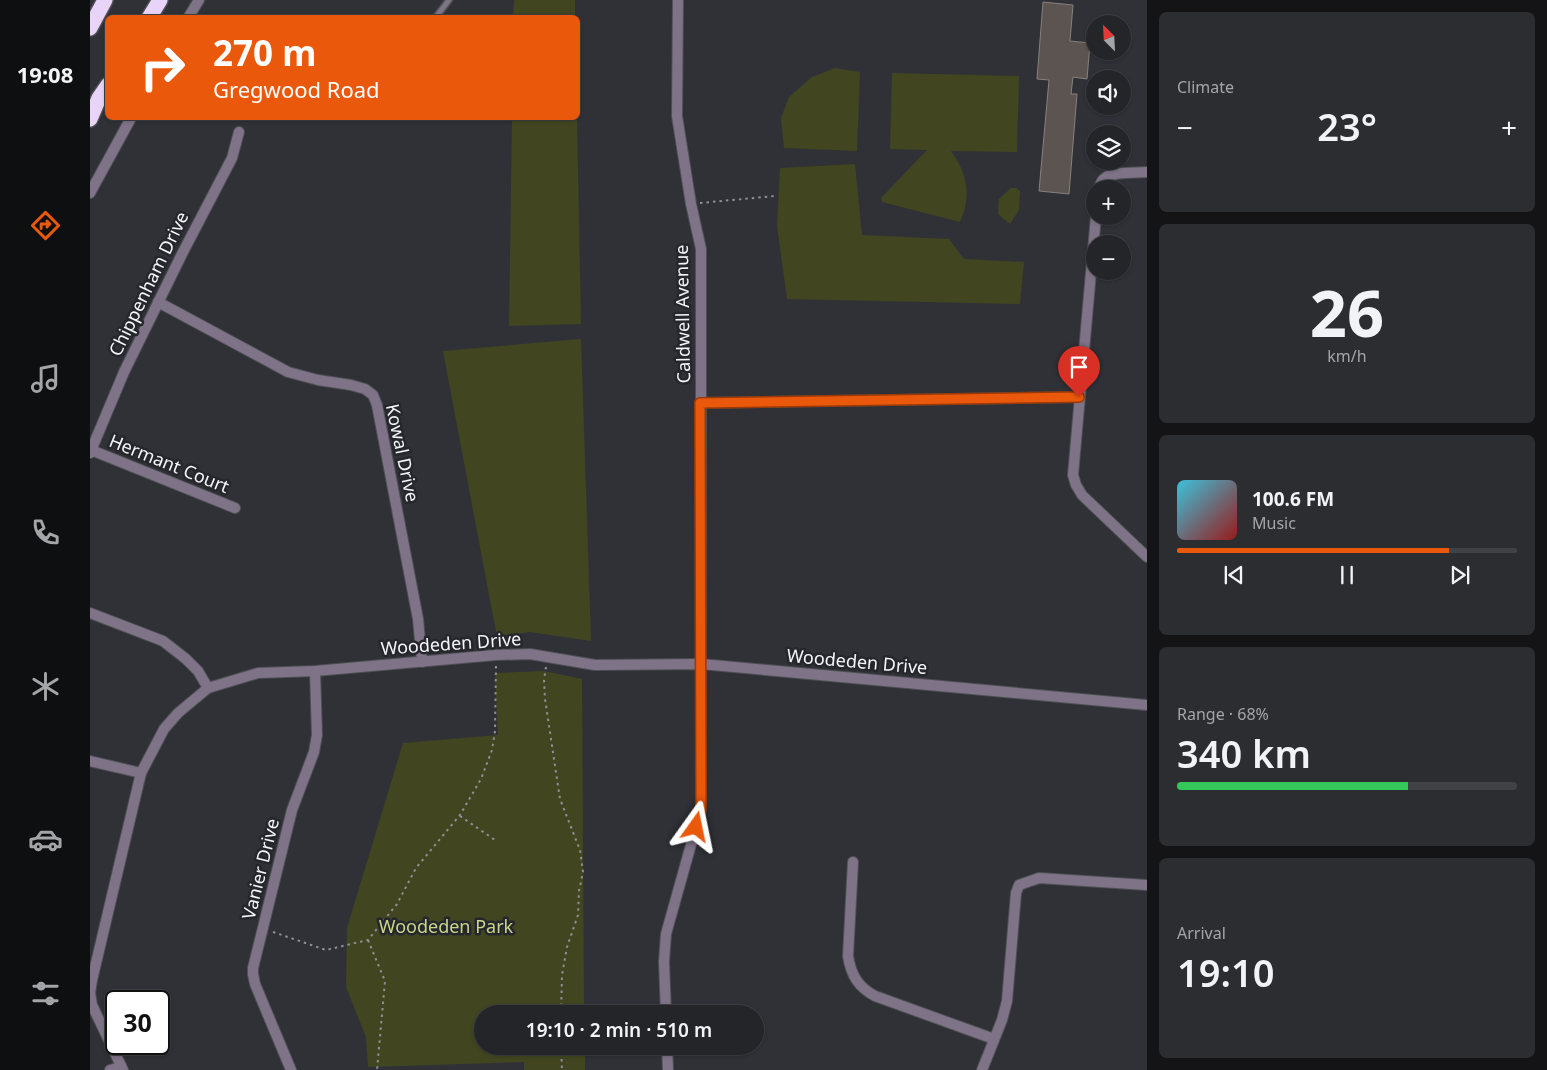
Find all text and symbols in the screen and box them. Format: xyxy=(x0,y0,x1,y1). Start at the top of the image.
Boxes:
north arrow xyxy=(1086,15,1131,60)
map controls xyxy=(1086,15,1131,280)
text: 270 m xyxy=(213,29,316,76)
icon: right xyxy=(130,35,195,100)
text: 19:08 xyxy=(17,59,73,89)
button: sound xyxy=(1086,70,1131,115)
text: Gregwood Road xyxy=(213,74,380,104)
text: Climate xyxy=(1177,76,1234,98)
text: 23° xyxy=(1317,100,1377,152)
text: − xyxy=(1177,108,1193,146)
text: + xyxy=(1501,108,1517,146)
button: layers xyxy=(1086,125,1131,170)
button: + xyxy=(1086,180,1131,225)
street label: Chippenham Drive xyxy=(103,207,193,360)
icon: directions xyxy=(28,208,63,243)
button: − xyxy=(1086,235,1131,280)
street label: Caldwell Avenue xyxy=(669,244,695,384)
text: 26 xyxy=(1310,268,1384,356)
text: km/h xyxy=(1327,345,1367,367)
pin xyxy=(1058,346,1100,397)
icon: arrive xyxy=(1065,353,1093,381)
icon: music xyxy=(28,361,63,396)
street label: Kowal Drive xyxy=(381,402,425,504)
street label: Hermant Court xyxy=(106,428,233,498)
text: 100.6 FM xyxy=(1252,486,1334,512)
text: Music xyxy=(1252,512,1296,534)
icon: phone xyxy=(28,515,63,550)
icon: previous xyxy=(1220,561,1248,589)
icon: pause xyxy=(1333,561,1361,589)
icon: next xyxy=(1446,561,1474,589)
street label: Woodeden Drive xyxy=(380,626,522,660)
street label: Woodeden Drive xyxy=(786,643,928,679)
icon: climate xyxy=(28,669,63,704)
text: Range · 68% xyxy=(1177,703,1269,725)
text: 340 km xyxy=(1177,727,1311,779)
position arrow xyxy=(669,800,721,852)
street label: Vanier Drive xyxy=(236,816,284,922)
icon: car xyxy=(28,822,63,857)
park label: Woodeden Park xyxy=(379,914,514,938)
text: Arrival xyxy=(1177,922,1226,944)
text: 19:10 xyxy=(1177,946,1274,998)
icon: filters xyxy=(28,976,63,1011)
speed limit sign: 30 xyxy=(105,990,170,1055)
text: 19:10 · 2 min · 510 m xyxy=(526,1017,712,1043)

